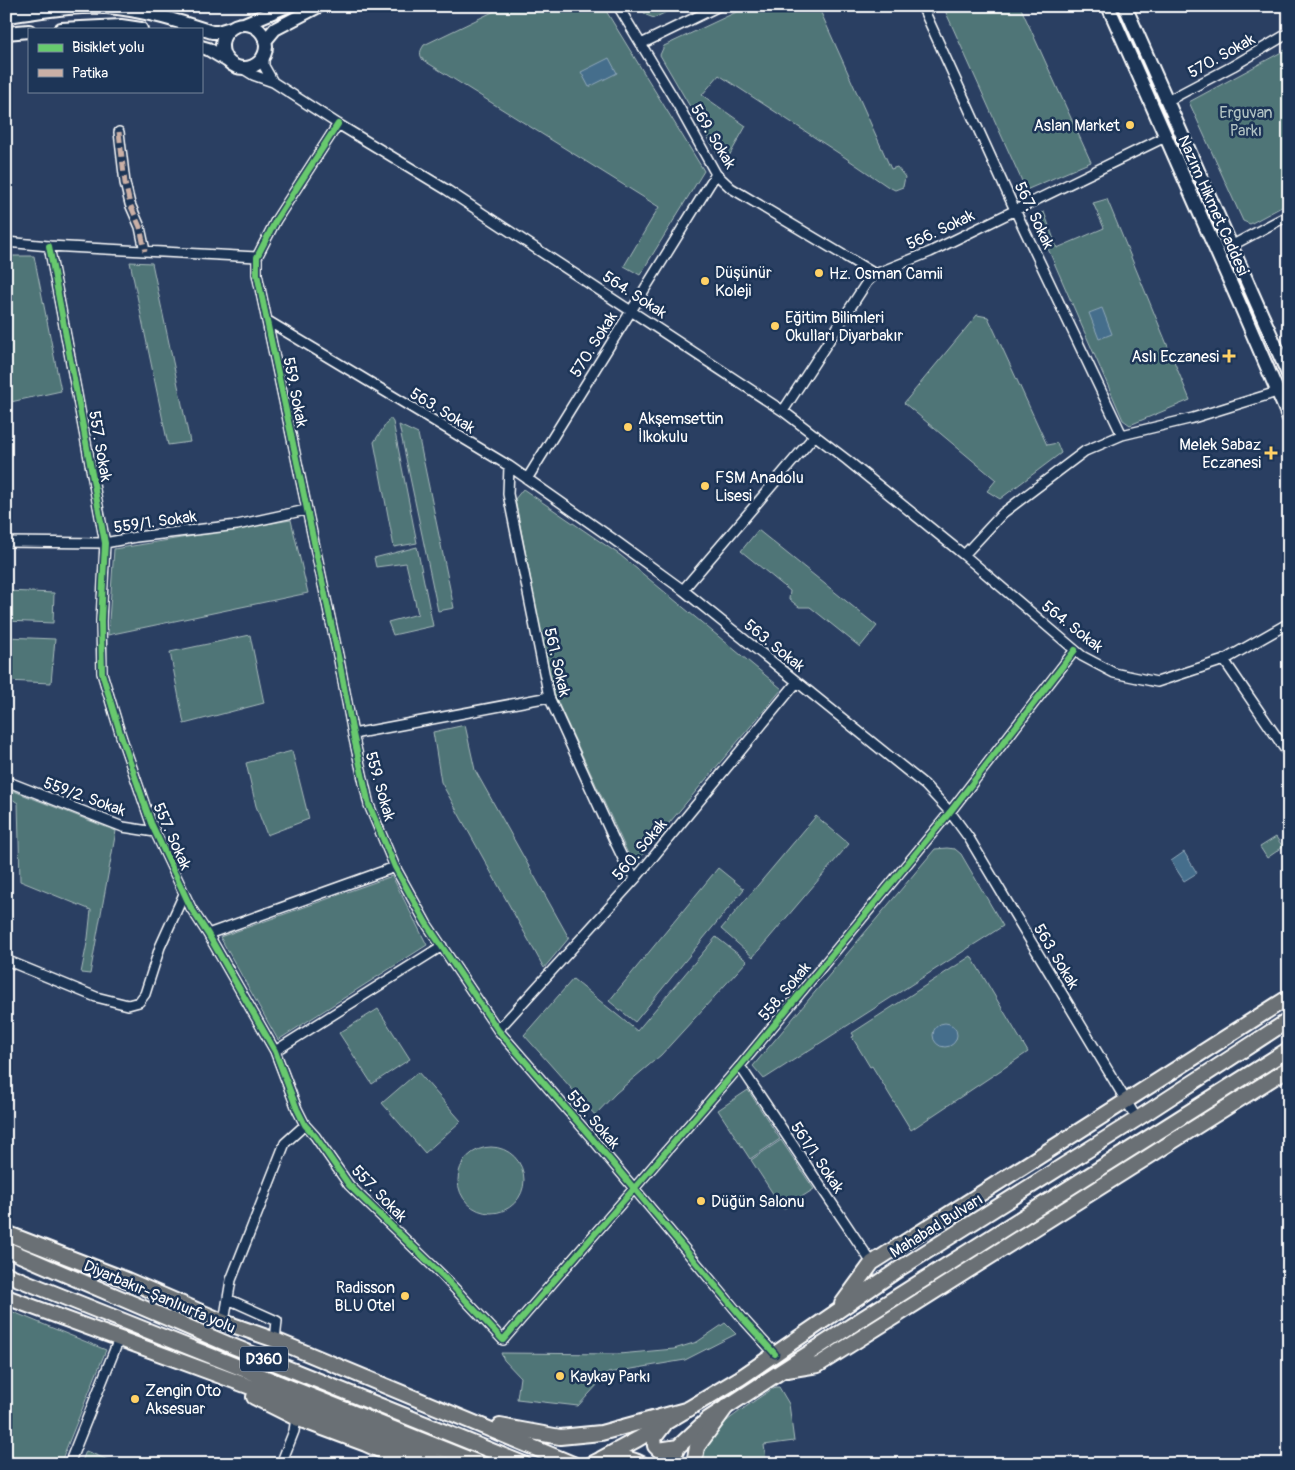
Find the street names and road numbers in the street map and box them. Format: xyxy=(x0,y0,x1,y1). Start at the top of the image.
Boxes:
street label: 570. Sokak xyxy=(1184,29,1259,82)
street label: 569. Sokak xyxy=(686,101,740,173)
street label: Nazım Hikmet Caddesi xyxy=(1173,132,1253,279)
street label: 567. Sokak xyxy=(1010,179,1059,253)
street label: 566. Sokak xyxy=(903,205,978,254)
street label: 564. Sokak xyxy=(598,267,671,323)
street label: 570. Sokak xyxy=(566,308,622,381)
street label: 559. Sokak xyxy=(278,355,312,429)
street label: 563. Sokak xyxy=(406,384,479,438)
street label: 557. Sokak xyxy=(84,409,116,483)
street label: 559/1. Sokak xyxy=(113,506,198,538)
street label: 564. Sokak xyxy=(1037,596,1108,657)
street label: 563. Sokak xyxy=(740,615,809,677)
street label: 561. Sokak xyxy=(539,626,575,699)
street label: 559. Sokak xyxy=(361,749,400,824)
street label: 559/2. Sokak xyxy=(41,773,129,821)
street label: 557. Sokak xyxy=(148,800,196,873)
street label: 560. Sokak xyxy=(608,814,672,885)
street label: 563. Sokak xyxy=(1029,920,1084,993)
street label: 558. Sokak xyxy=(754,958,815,1025)
street label: 559. Sokak xyxy=(562,1086,624,1153)
street label: 561/1. Sokak xyxy=(786,1118,849,1197)
street label: 557. Sokak xyxy=(347,1161,412,1227)
street label: Mahabad Bulvarı xyxy=(886,1189,987,1262)
street label: Diyarbakır-Şanlıurfa yolu xyxy=(81,1256,239,1338)
road number: D360 xyxy=(240,1346,288,1372)

